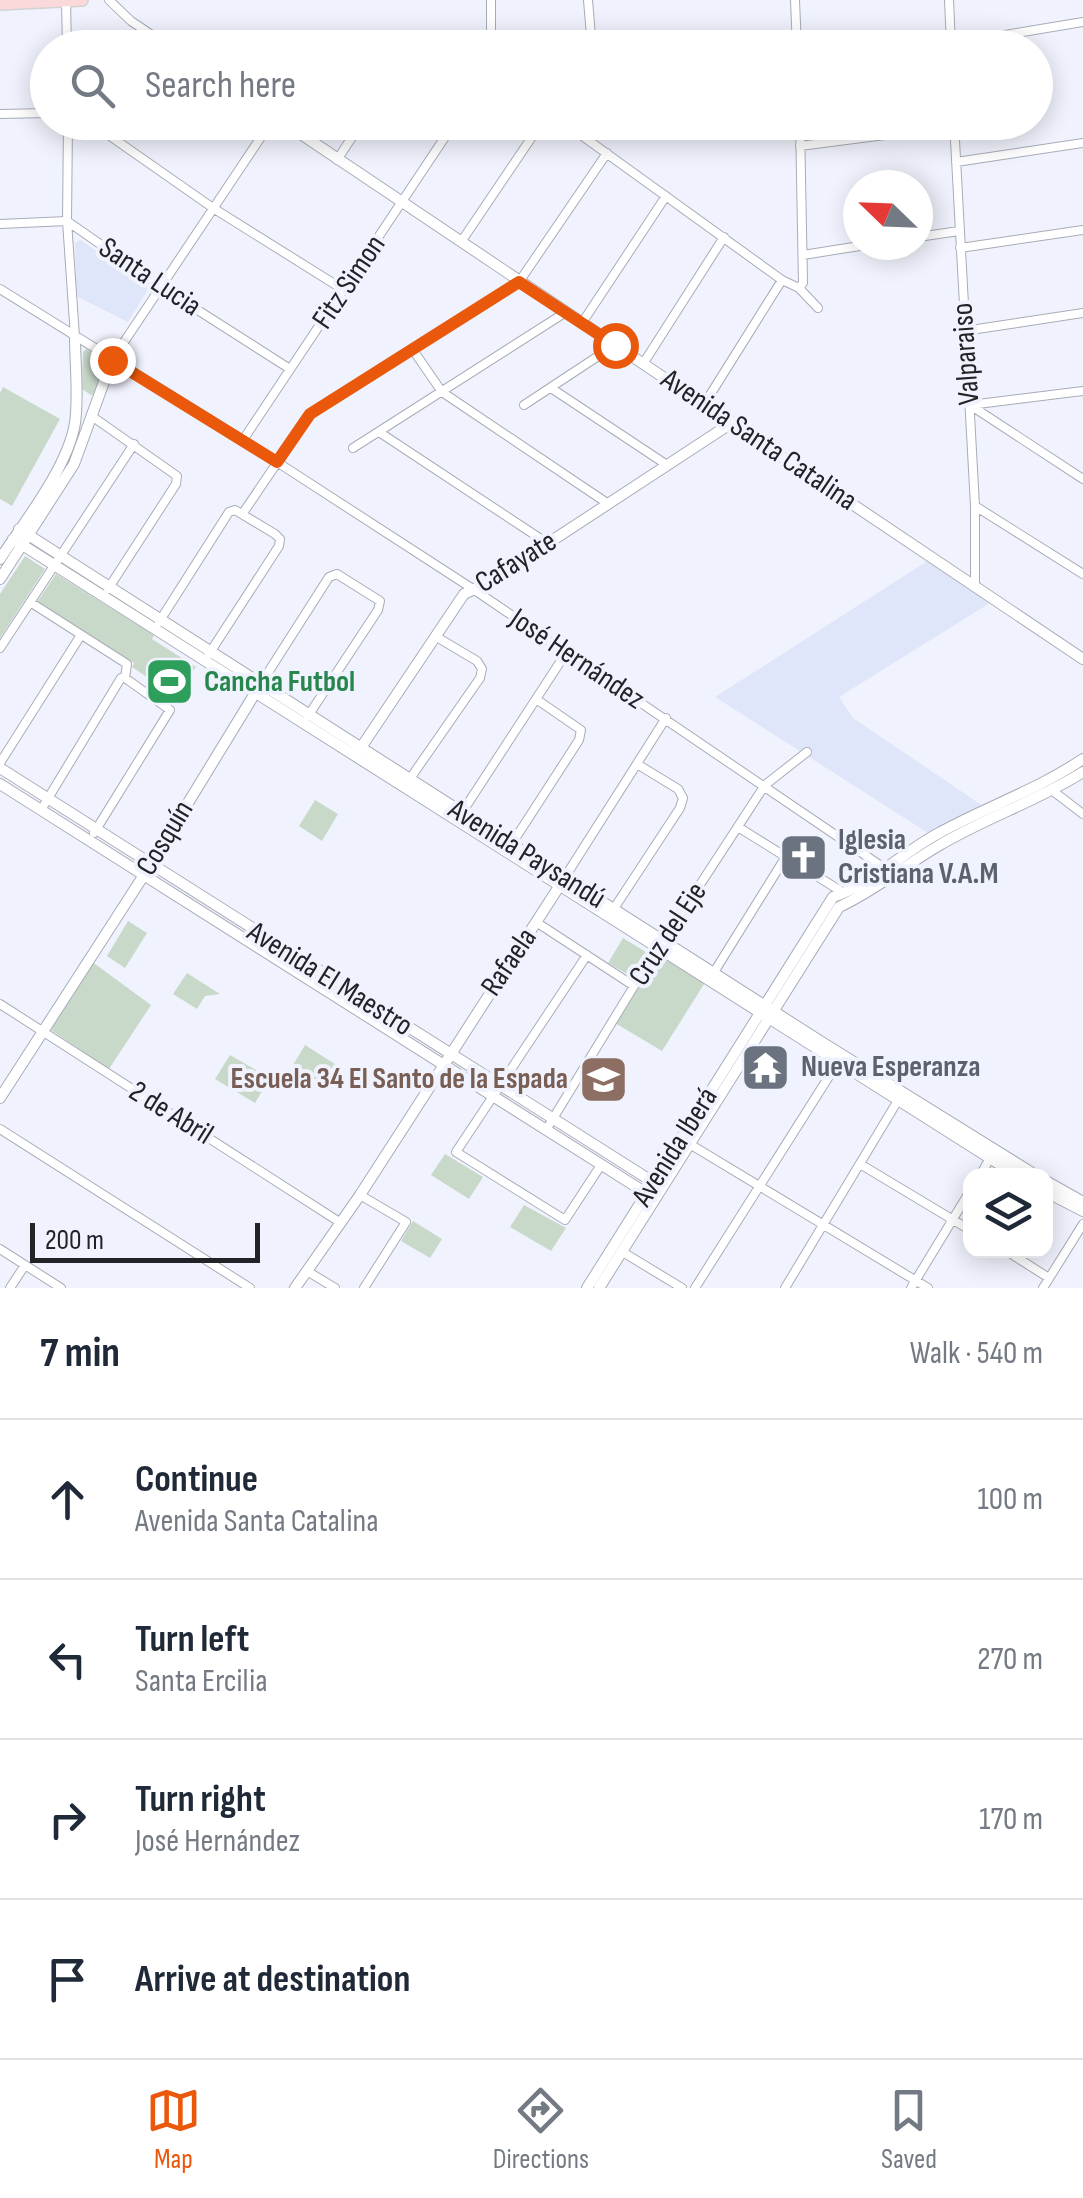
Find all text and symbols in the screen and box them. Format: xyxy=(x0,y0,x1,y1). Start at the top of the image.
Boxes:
search box xyxy=(30,30,1053,140)
icon: search xyxy=(65,58,120,113)
text: Search here xyxy=(145,63,296,108)
north arrow xyxy=(843,170,933,260)
street label: Fitz Simon xyxy=(305,228,393,336)
street label: Santa Lucia xyxy=(92,230,208,324)
street label: Valparaiso xyxy=(944,302,988,406)
route start xyxy=(593,323,639,369)
route end xyxy=(90,338,136,384)
street label: Avenida Santa Catalina xyxy=(653,361,864,519)
street label: Cafayate xyxy=(469,523,563,601)
street label: José Hernández xyxy=(502,600,651,717)
sports icon: Cancha Futbol xyxy=(143,656,195,708)
place label: Cancha Futbol xyxy=(204,664,355,700)
street label: Avenida Paysandú xyxy=(441,791,612,917)
street label: Cosquín xyxy=(129,794,201,882)
place label: Iglesia Cristiana V.A.M xyxy=(838,822,998,892)
church icon: Iglesia Cristiana V.A.M xyxy=(777,831,829,883)
street label: Cruz del Eje xyxy=(621,876,715,992)
street label: Avenida El Maestro xyxy=(240,913,419,1044)
street label: Rafaela xyxy=(473,921,545,1003)
temple icon: Nueva Esperanza xyxy=(740,1041,792,1093)
place label: Nueva Esperanza xyxy=(801,1049,981,1085)
school or university icon: Escuela 34 El Santo de la Espada xyxy=(577,1053,629,1105)
place label: Escuela 34 El Santo de la Espada xyxy=(230,1061,568,1097)
street label: 2 de Abril xyxy=(122,1073,220,1153)
street label: Avenida Iberá xyxy=(624,1081,726,1214)
map controls xyxy=(963,1168,1053,1258)
button: layers xyxy=(963,1168,1053,1258)
scale bar xyxy=(30,1218,260,1262)
text: 200 m xyxy=(45,1224,104,1257)
text: 7 min xyxy=(40,1328,120,1379)
text: Walk · 540 m xyxy=(910,1334,1043,1373)
text: Continue xyxy=(135,1457,258,1502)
icon: ahead xyxy=(40,1472,95,1527)
text: 100 m xyxy=(978,1480,1043,1519)
text: Avenida Santa Catalina xyxy=(135,1502,378,1541)
text: Turn left xyxy=(135,1617,249,1662)
icon: left xyxy=(40,1632,95,1687)
text: 270 m xyxy=(977,1640,1043,1679)
text: Santa Ercilia xyxy=(135,1662,267,1701)
text: Turn right xyxy=(135,1777,266,1822)
icon: right xyxy=(40,1792,95,1847)
text: 170 m xyxy=(979,1800,1043,1839)
text: José Hernández xyxy=(135,1822,300,1861)
icon: arrive xyxy=(40,1952,95,2007)
text: Arrive at destination xyxy=(135,1957,410,2002)
tab: Map xyxy=(146,2083,201,2176)
tab: Directions xyxy=(493,2083,589,2176)
tab: Saved xyxy=(881,2083,937,2176)

